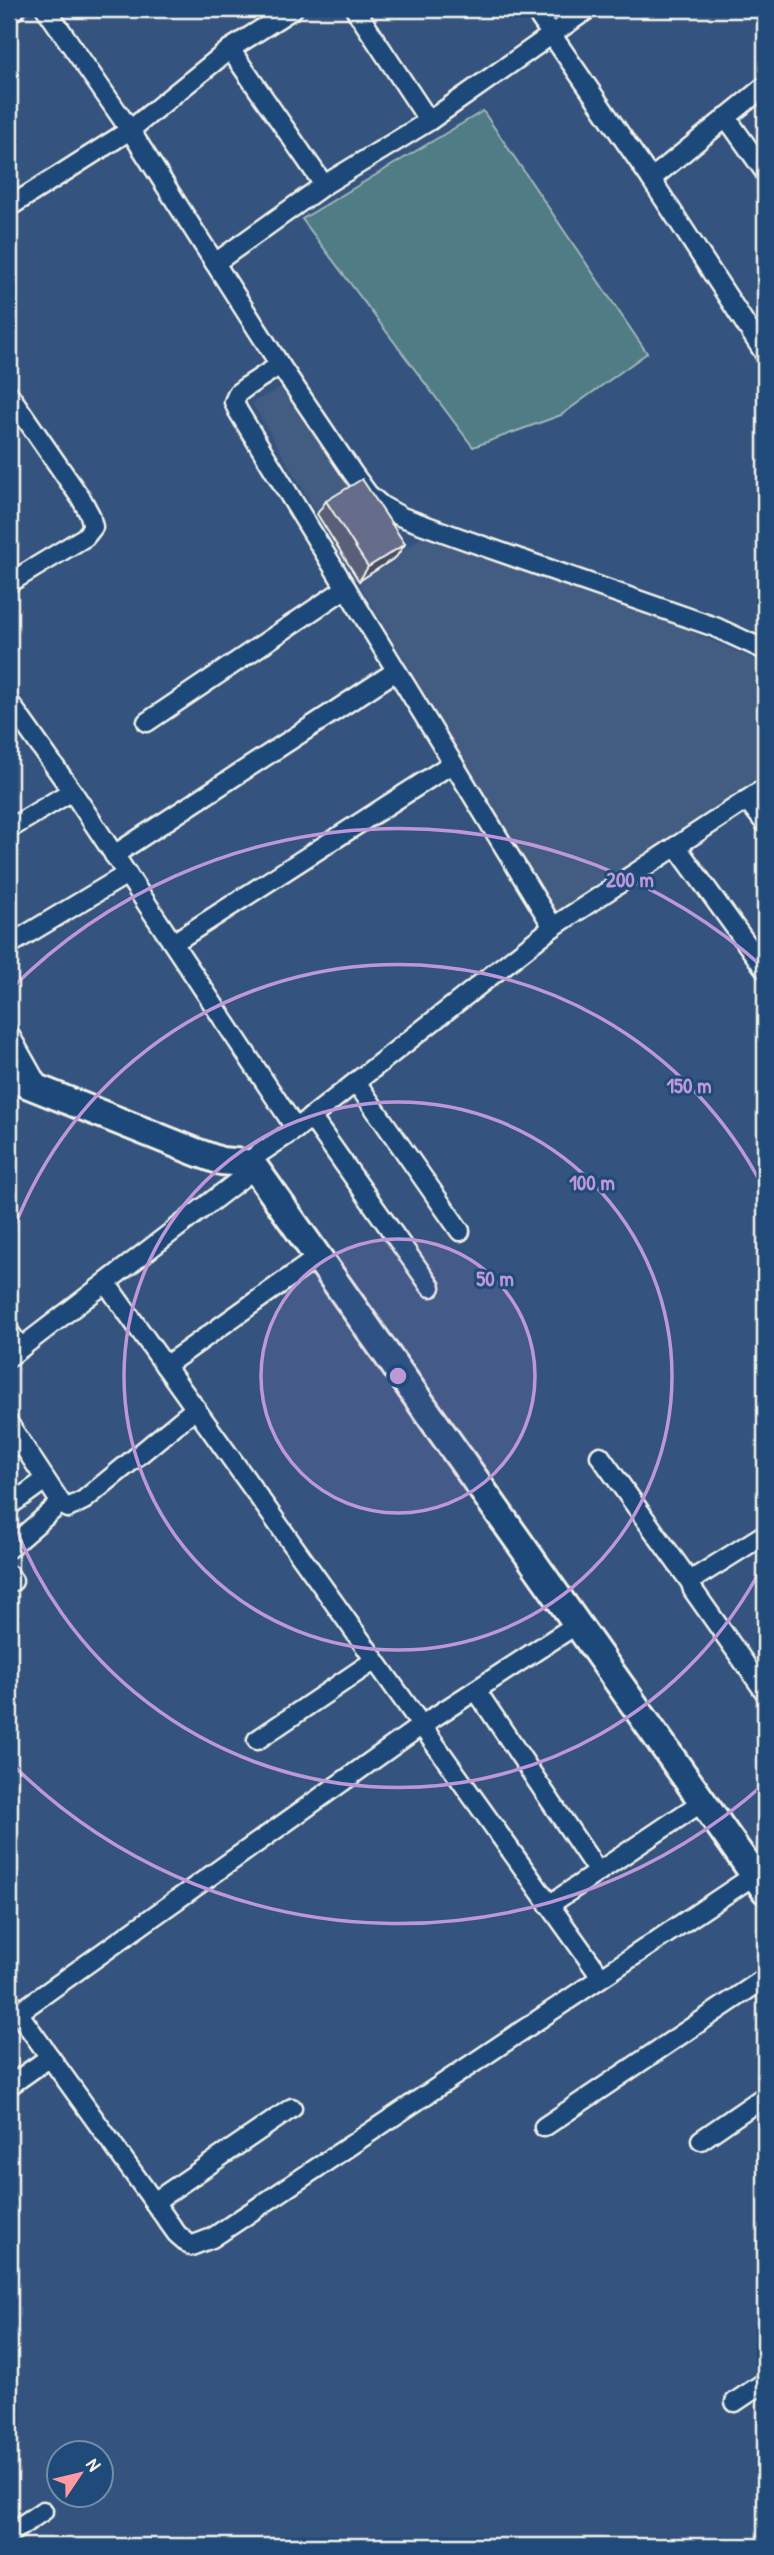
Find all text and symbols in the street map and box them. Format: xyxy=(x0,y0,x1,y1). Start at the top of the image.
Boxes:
text: 200 m xyxy=(606,865,654,894)
text: 150 m xyxy=(666,1071,712,1100)
text: 100 m xyxy=(569,1168,615,1197)
text: 50 m xyxy=(476,1264,514,1293)
centre of rings xyxy=(386,1364,410,1388)
north arrow xyxy=(46,2440,116,2510)
text: N xyxy=(80,2453,107,2476)

